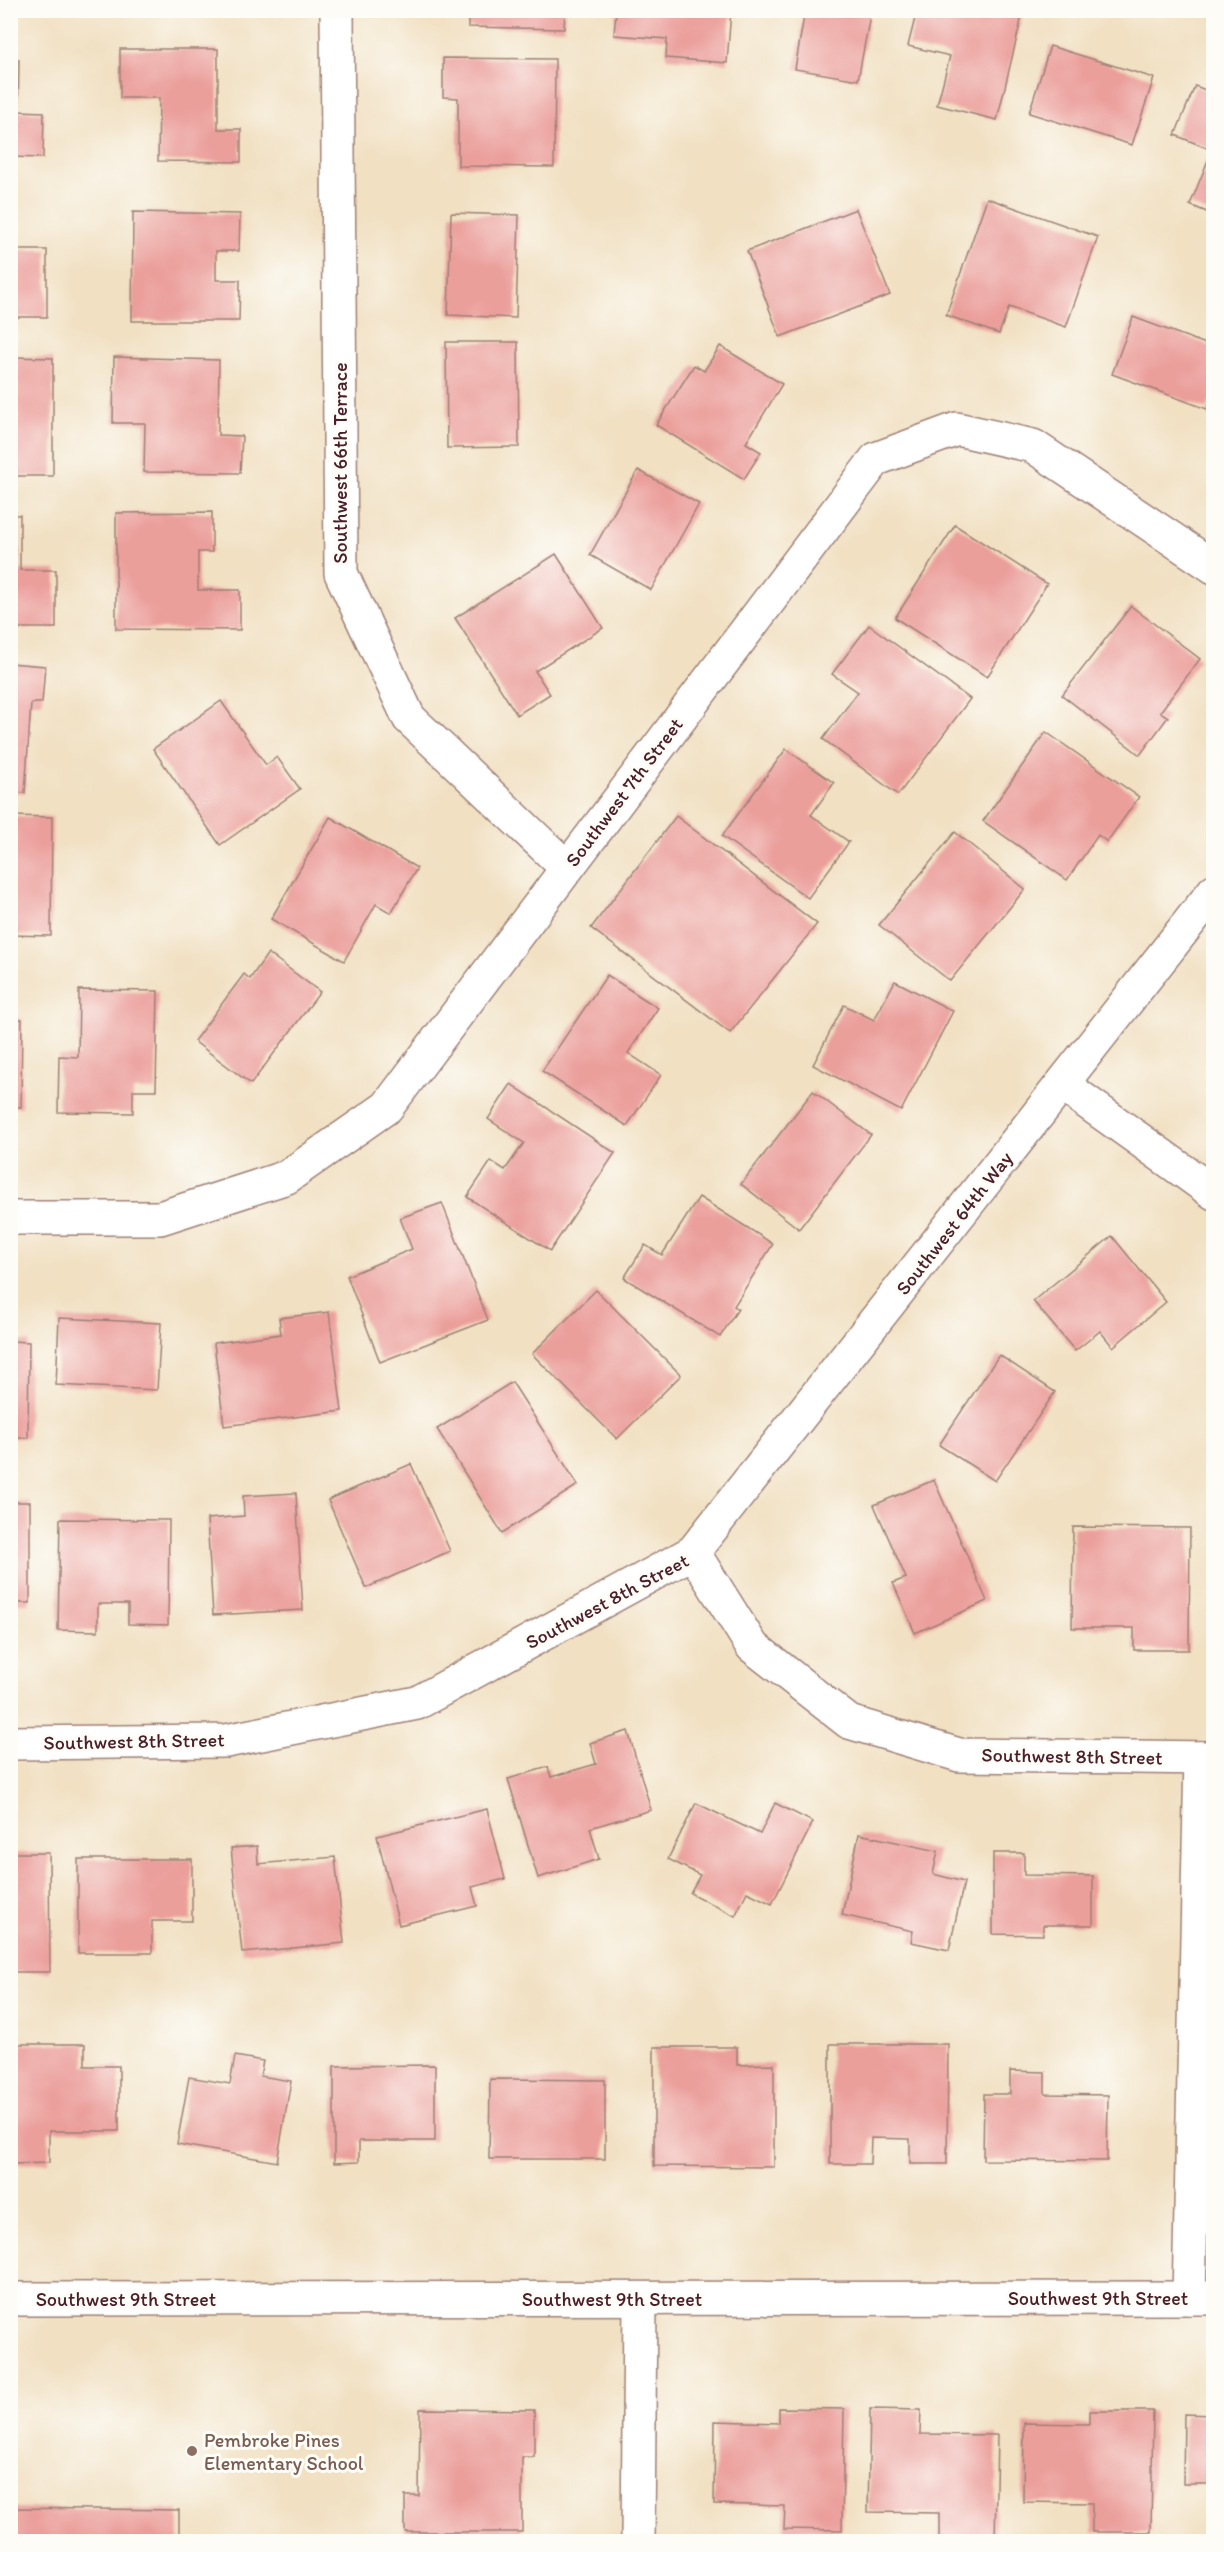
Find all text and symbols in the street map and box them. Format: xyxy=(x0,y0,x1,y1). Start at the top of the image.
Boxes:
street label: Southwest 66th Terrace xyxy=(328,362,352,564)
street label: Southwest 7th Street xyxy=(560,713,688,871)
street label: Southwest 64th Way xyxy=(890,1146,1018,1300)
street label: Southwest 8th Street xyxy=(521,1548,693,1654)
street label: Southwest 8th Street xyxy=(43,1727,225,1755)
street label: Southwest 8th Street xyxy=(981,1742,1163,1770)
street label: Southwest 9th Street xyxy=(1008,2286,1188,2310)
street label: Southwest 9th Street xyxy=(36,2287,216,2311)
street label: Southwest 9th Street xyxy=(522,2287,702,2311)
place label: Pembroke Pines Elementary School xyxy=(204,2428,364,2475)
marker: Pembroke Pines Elementary School xyxy=(185,2444,199,2458)

